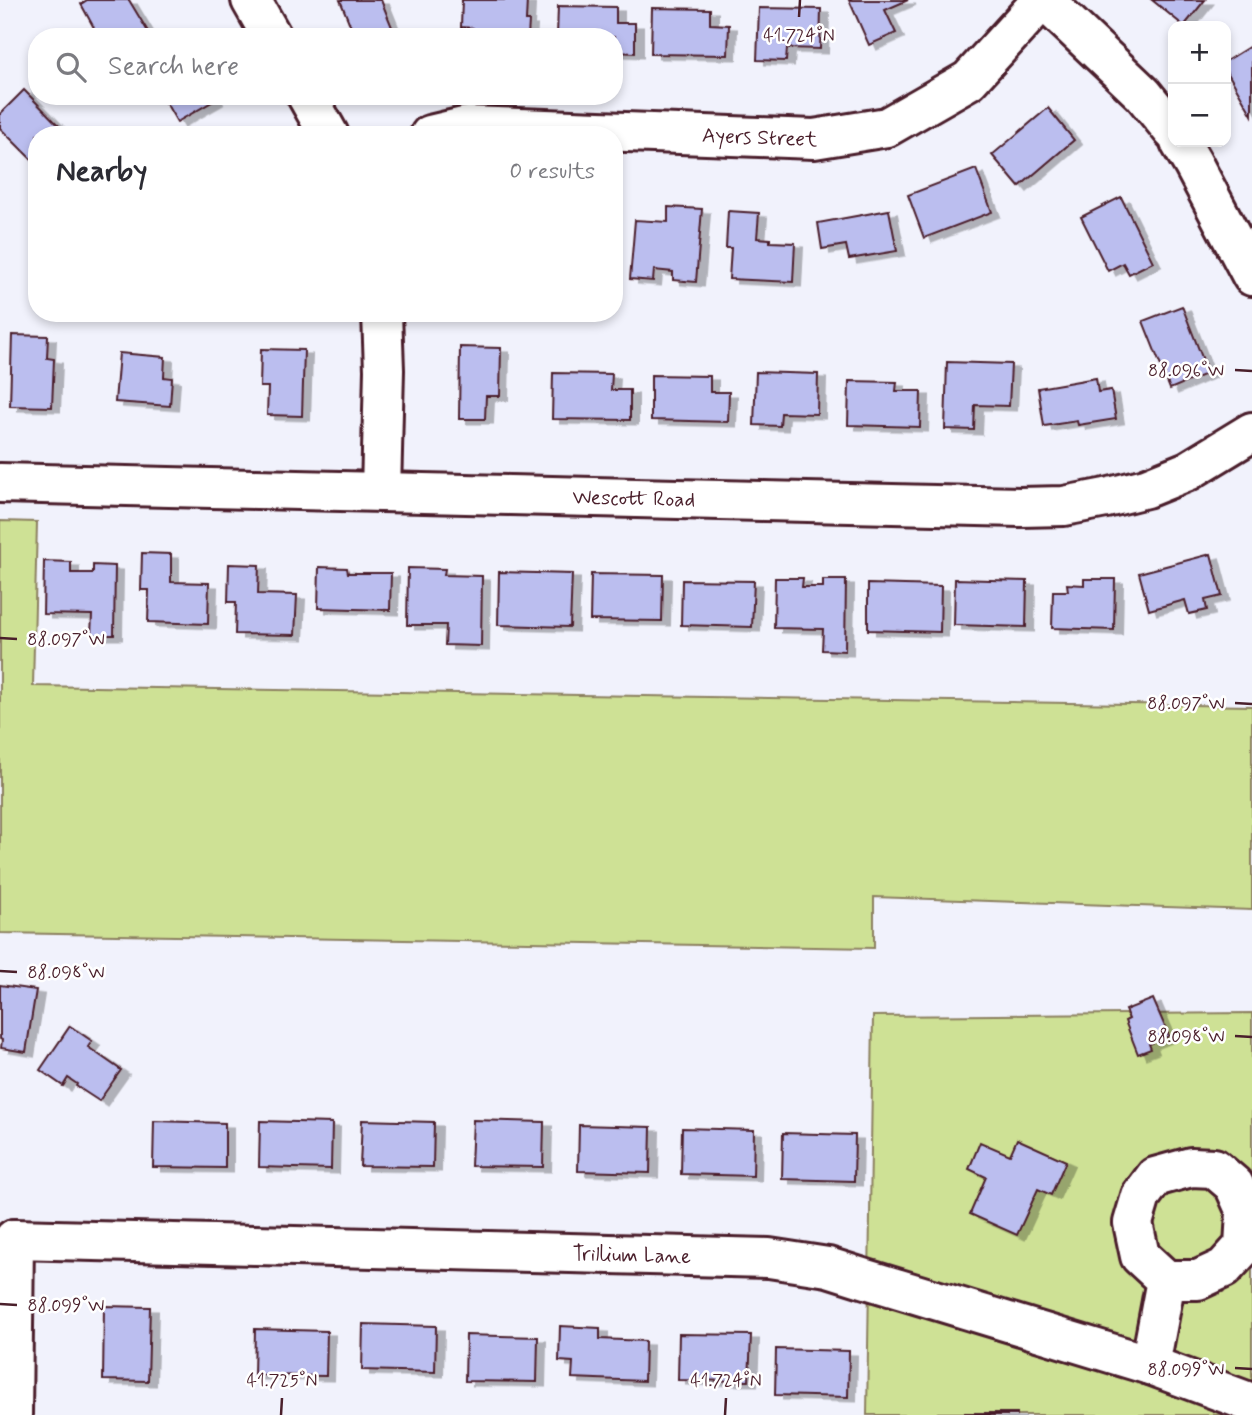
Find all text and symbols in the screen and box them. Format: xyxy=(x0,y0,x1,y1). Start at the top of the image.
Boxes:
map controls xyxy=(1168,21,1231,147)
button: + xyxy=(1168,21,1231,84)
text: 41.724°N xyxy=(763,24,835,48)
search box xyxy=(28,28,623,105)
icon: search xyxy=(52,48,90,86)
text: Search here xyxy=(108,50,239,84)
button: − xyxy=(1168,84,1231,147)
street label: Ayers Street xyxy=(701,122,819,154)
text: Nearby xyxy=(56,152,147,191)
text: 0 results xyxy=(509,157,595,187)
text: 88.096°W xyxy=(1148,359,1224,383)
street label: Wescott Road xyxy=(572,483,695,514)
text: 88.097°W xyxy=(27,628,105,652)
text: 88.097°W xyxy=(1147,692,1225,716)
text: 88.098°W xyxy=(27,961,105,985)
text: 88.098°W xyxy=(1147,1025,1225,1049)
street label: Trillium Lane xyxy=(572,1240,692,1271)
text: 88.099°W xyxy=(28,1294,104,1318)
text: 88.099°W xyxy=(1148,1358,1224,1382)
text: 41.725°N xyxy=(247,1369,317,1393)
text: 41.724°N xyxy=(690,1369,762,1393)

